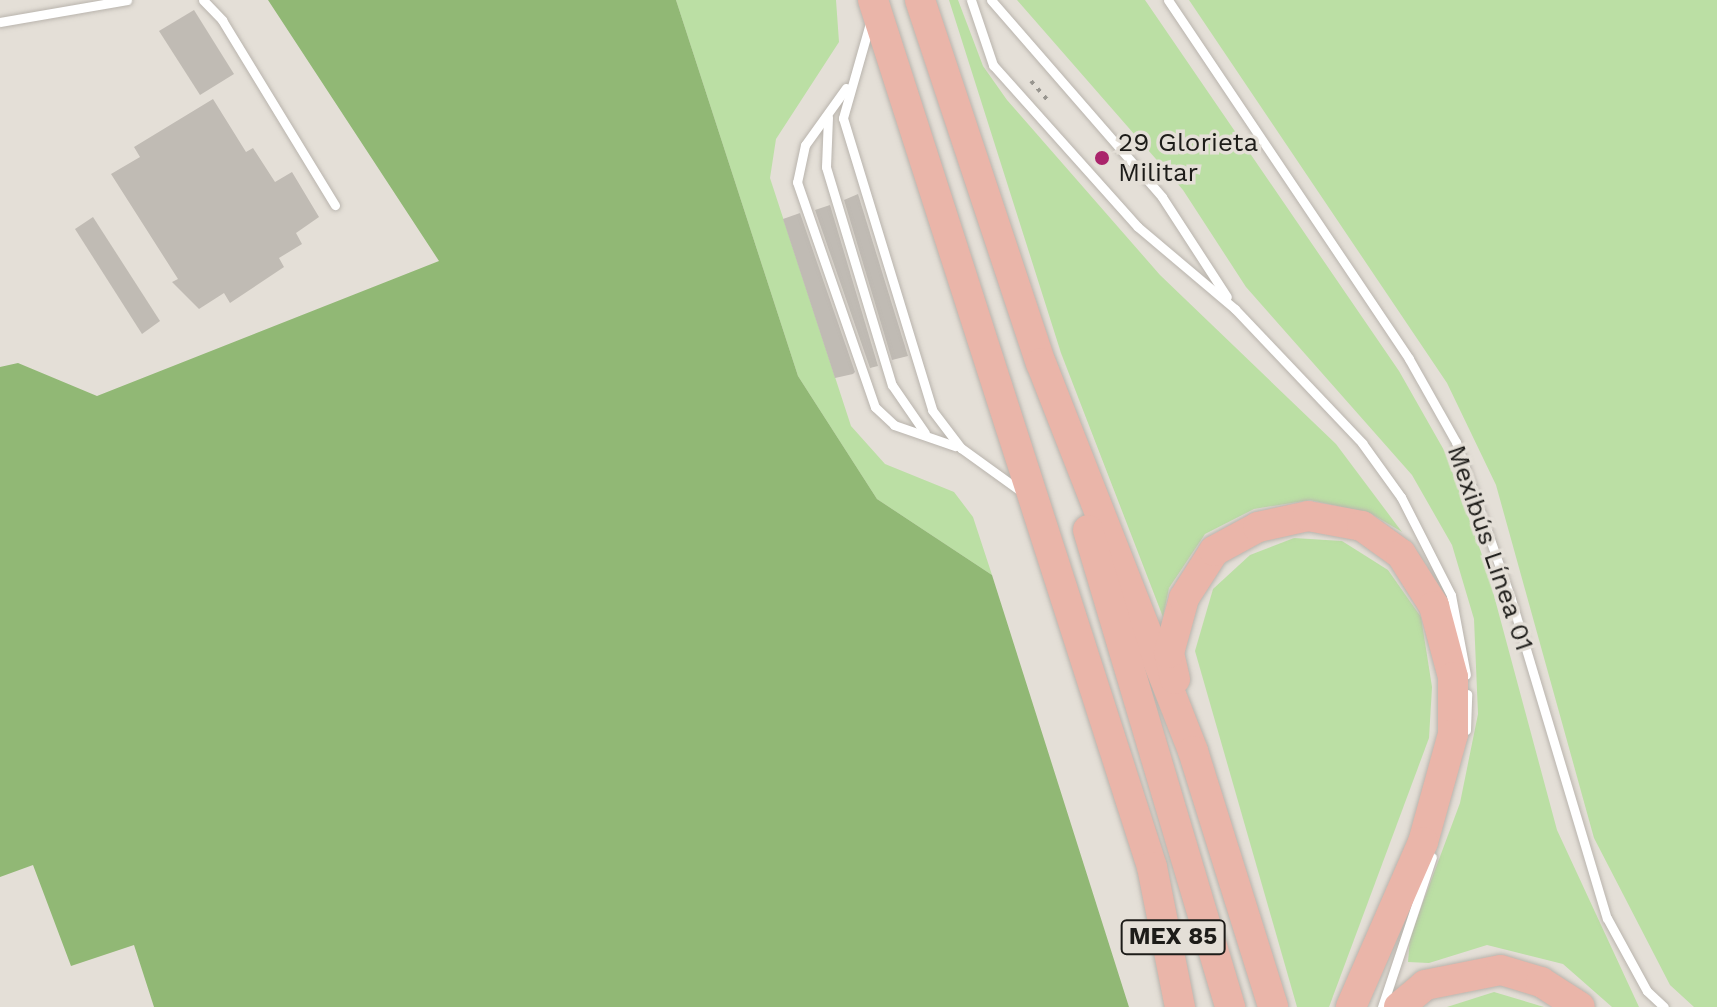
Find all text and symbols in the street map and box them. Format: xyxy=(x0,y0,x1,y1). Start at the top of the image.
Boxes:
place label: 29 Glorieta Militar xyxy=(1118,127,1258,188)
marker: 29 Glorieta Militar xyxy=(1093,149,1111,167)
street label: Mexibús Línea 01 xyxy=(1440,441,1540,655)
road number: MEX 85 xyxy=(1119,917,1227,957)

